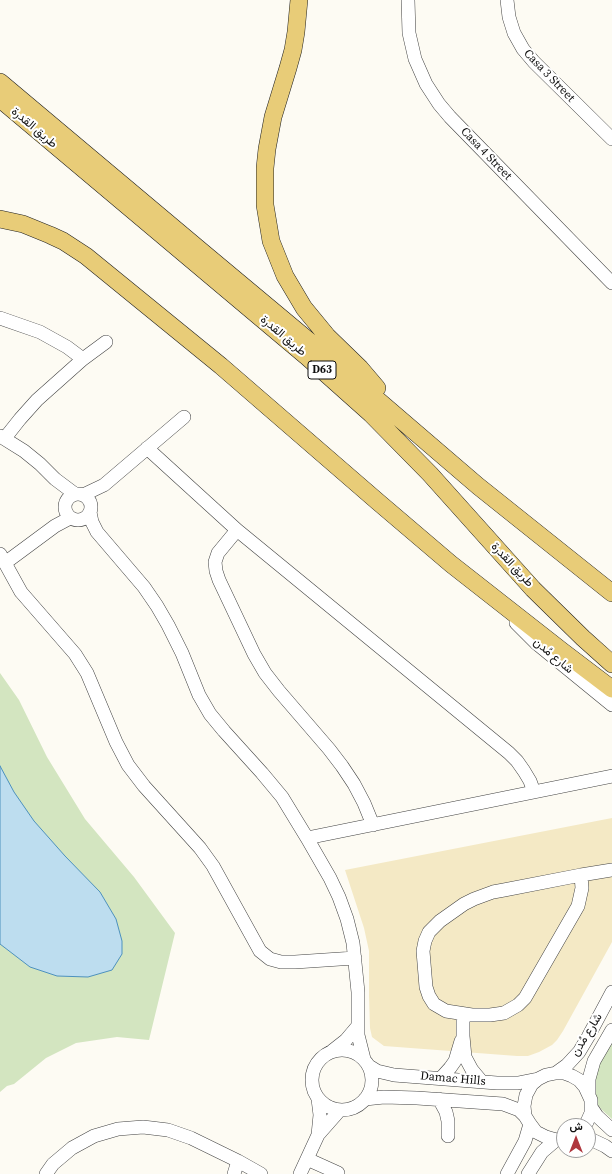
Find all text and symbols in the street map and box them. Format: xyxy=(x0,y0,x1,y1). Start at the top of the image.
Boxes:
street label: Casa 3 Street xyxy=(520,47,578,105)
street label: طريق القدرة xyxy=(8,105,60,151)
street label: Casa 4 Street xyxy=(457,125,515,183)
street label: طريق القدرة xyxy=(257,313,309,359)
road number: D63 xyxy=(308,361,336,379)
street label: طريق القدرة xyxy=(488,540,536,590)
street label: شارع مُدن xyxy=(530,635,576,677)
street label: شارع مُدن xyxy=(568,1011,606,1059)
street label: Damac Hills xyxy=(420,1069,486,1089)
north arrow xyxy=(556,1118,596,1158)
text: ش xyxy=(569,1119,583,1134)

